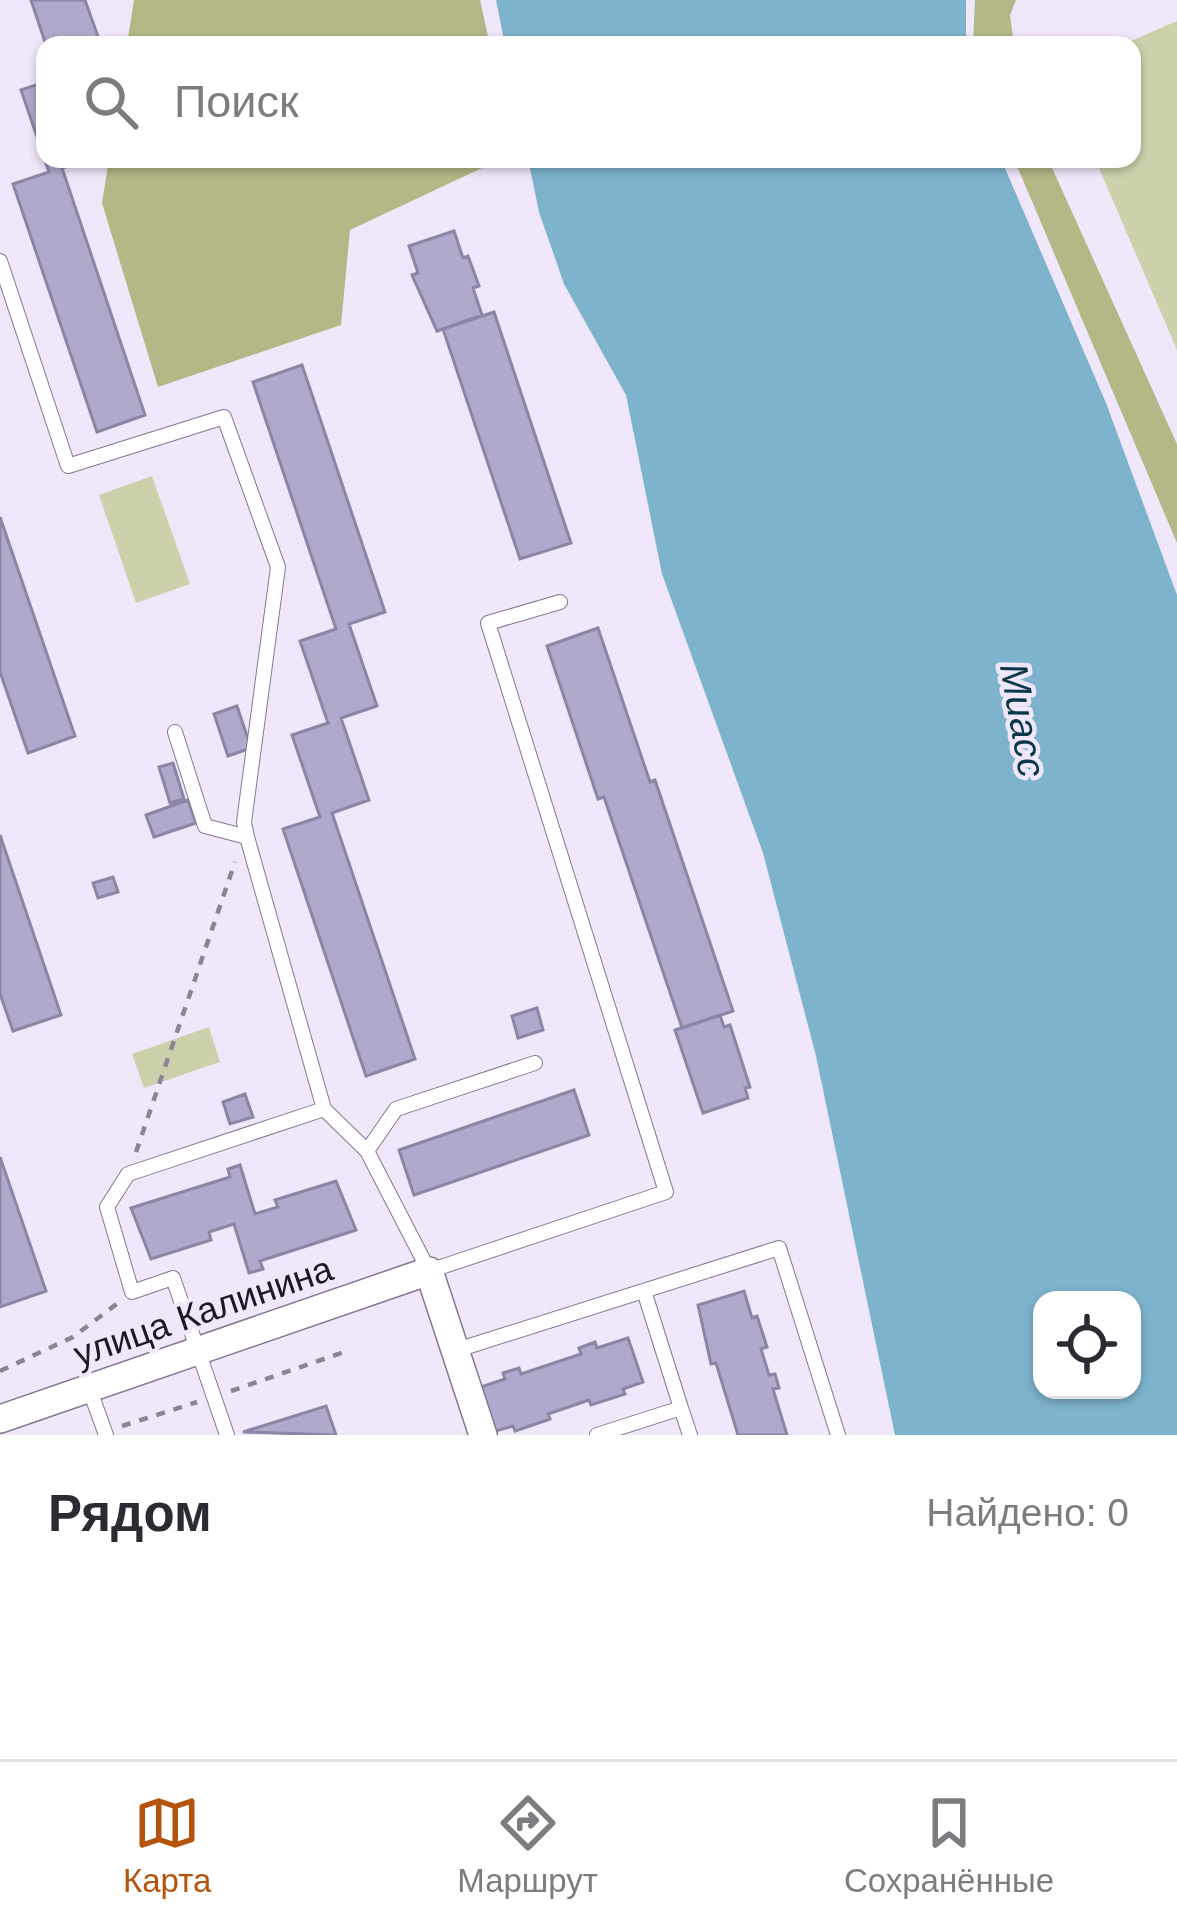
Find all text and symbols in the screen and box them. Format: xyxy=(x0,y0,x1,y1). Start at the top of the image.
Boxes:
search box xyxy=(36,36,1141,168)
icon: search xyxy=(78,69,144,135)
text: Поиск xyxy=(174,76,299,127)
water label: Миасс xyxy=(992,660,1054,781)
street label: улица Калинина xyxy=(68,1247,339,1374)
map controls xyxy=(1033,1291,1141,1399)
button: locate xyxy=(1033,1291,1141,1399)
text: Рядом xyxy=(48,1485,212,1542)
text: Найдено: 0 xyxy=(926,1491,1129,1534)
tab: Карта xyxy=(123,1790,211,1900)
tab: Маршрут xyxy=(457,1790,598,1900)
tab: Сохранённые xyxy=(844,1790,1054,1900)

